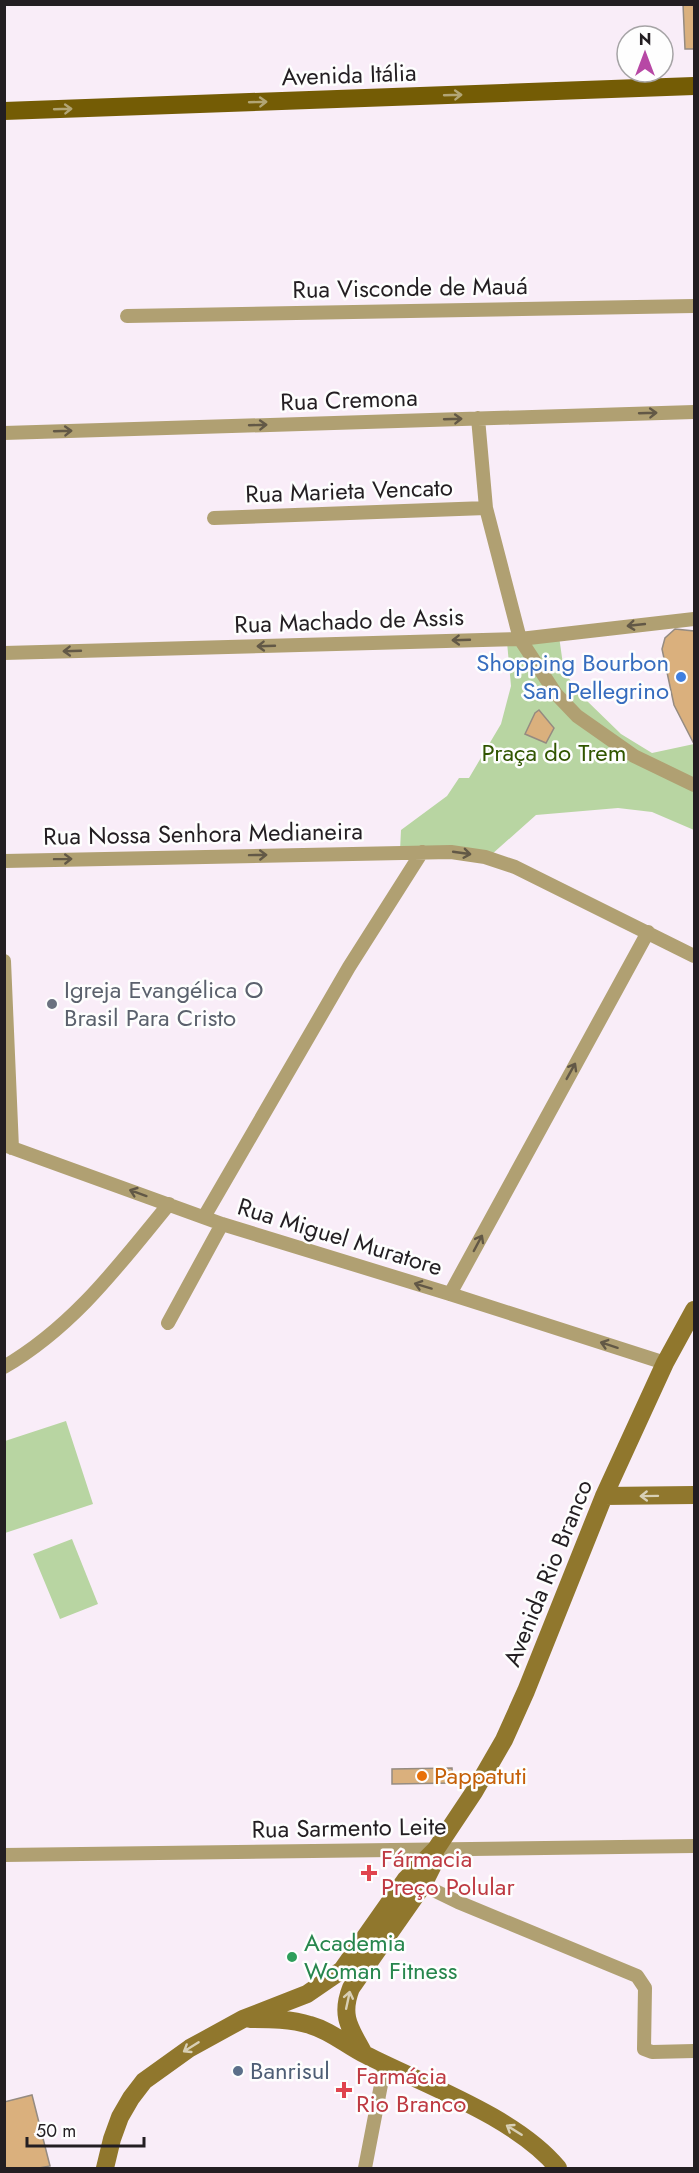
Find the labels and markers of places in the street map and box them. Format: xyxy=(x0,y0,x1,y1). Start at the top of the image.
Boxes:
place label: Shopping Bourbon San Pellegrino xyxy=(476,645,669,708)
marker: Shopping Bourbon San Pellegrino xyxy=(674,670,688,684)
place label: Igreja Evangélica O Brasil Para Cristo xyxy=(64,972,263,1035)
marker: Igreja Evangélica O Brasil Para Cristo xyxy=(45,997,59,1011)
place label: Pappatuti xyxy=(434,1758,527,1793)
marker: Pappatuti xyxy=(415,1769,429,1783)
place label: Fármacia Preço Polular xyxy=(381,1841,515,1904)
marker: Fármacia Preço Polular xyxy=(362,1866,376,1880)
place label: Academia Woman Fitness xyxy=(304,1925,457,1988)
marker: Academia Woman Fitness xyxy=(285,1950,299,1964)
place label: Banrisul xyxy=(250,2053,330,2088)
place label: Farmácia Rio Branco xyxy=(356,2058,466,2121)
marker: Banrisul xyxy=(231,2064,245,2078)
marker: Farmácia Rio Branco xyxy=(337,2083,351,2097)

